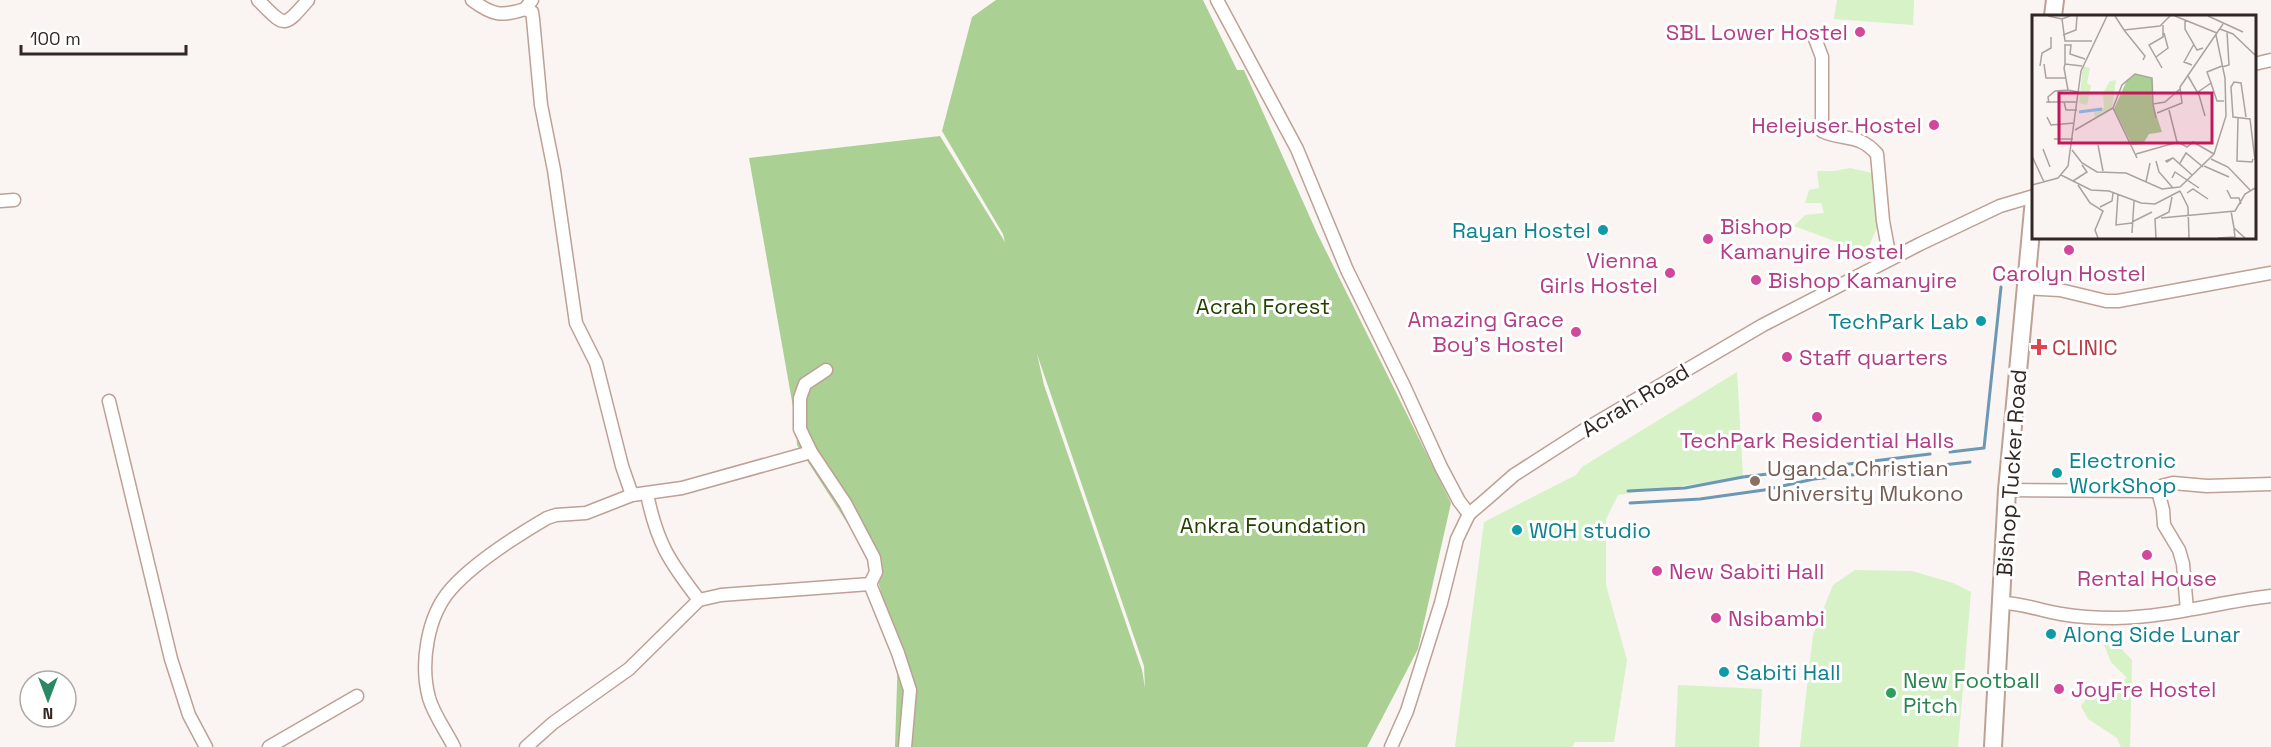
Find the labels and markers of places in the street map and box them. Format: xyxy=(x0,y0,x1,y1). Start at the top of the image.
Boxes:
place label: SBL Lower Hostel xyxy=(1666,18,1848,46)
marker: SBL Lower Hostel xyxy=(1853,25,1867,39)
place label: Helejuser Hostel xyxy=(1751,111,1922,139)
marker: Helejuser Hostel xyxy=(1927,118,1941,132)
place label: Bishop Kamanyire Hostel xyxy=(1720,212,1904,265)
place label: Rayan Hostel xyxy=(1452,216,1591,244)
marker: Rayan Hostel xyxy=(1596,223,1610,237)
marker: Bishop Kamanyire Hostel xyxy=(1701,232,1715,246)
marker: Carolyn Hostel xyxy=(2062,243,2076,257)
place label: Vienna Girls Hostel xyxy=(1540,246,1658,299)
place label: Carolyn Hostel xyxy=(1992,259,2146,287)
marker: Vienna Girls Hostel xyxy=(1663,266,1677,280)
place label: Bishop Kamanyire xyxy=(1768,266,1957,294)
marker: Bishop Kamanyire xyxy=(1749,273,1763,287)
place label: Amazing Grace Boy's Hostel xyxy=(1407,305,1564,358)
place label: TechPark Lab xyxy=(1828,307,1969,335)
marker: TechPark Lab xyxy=(1974,314,1988,328)
marker: Amazing Grace Boy's Hostel xyxy=(1569,325,1583,339)
place label: CLINIC xyxy=(2052,333,2118,361)
marker: CLINIC xyxy=(2030,338,2048,356)
place label: Staff quarters xyxy=(1799,343,1948,371)
marker: Staff quarters xyxy=(1780,350,1794,364)
marker: TechPark Residential Halls xyxy=(1810,410,1824,424)
place label: TechPark Residential Halls xyxy=(1680,426,1954,454)
place label: Electronic WorkShop xyxy=(2069,446,2176,499)
place label: Uganda Christian University Mukono xyxy=(1767,454,1964,507)
marker: Electronic WorkShop xyxy=(2050,466,2064,480)
marker: Uganda Christian University Mukono xyxy=(1748,474,1762,488)
place label: WOH studio xyxy=(1529,516,1651,544)
marker: WOH studio xyxy=(1510,523,1524,537)
marker: Rental House xyxy=(2140,548,2154,562)
place label: New Sabiti Hall xyxy=(1669,557,1824,585)
marker: New Sabiti Hall xyxy=(1650,564,1664,578)
place label: Rental House xyxy=(2077,564,2217,592)
place label: Nsibambi xyxy=(1728,604,1825,632)
marker: Nsibambi xyxy=(1709,611,1723,625)
place label: Along Side Lunar xyxy=(2063,620,2241,648)
marker: Along Side Lunar xyxy=(2044,627,2058,641)
place label: Sabiti Hall xyxy=(1736,658,1841,686)
marker: Sabiti Hall xyxy=(1717,665,1731,679)
place label: New Football Pitch xyxy=(1903,666,2040,719)
place label: JoyFre Hostel xyxy=(2071,675,2217,703)
marker: JoyFre Hostel xyxy=(2052,682,2066,696)
marker: New Football Pitch xyxy=(1884,686,1898,700)

